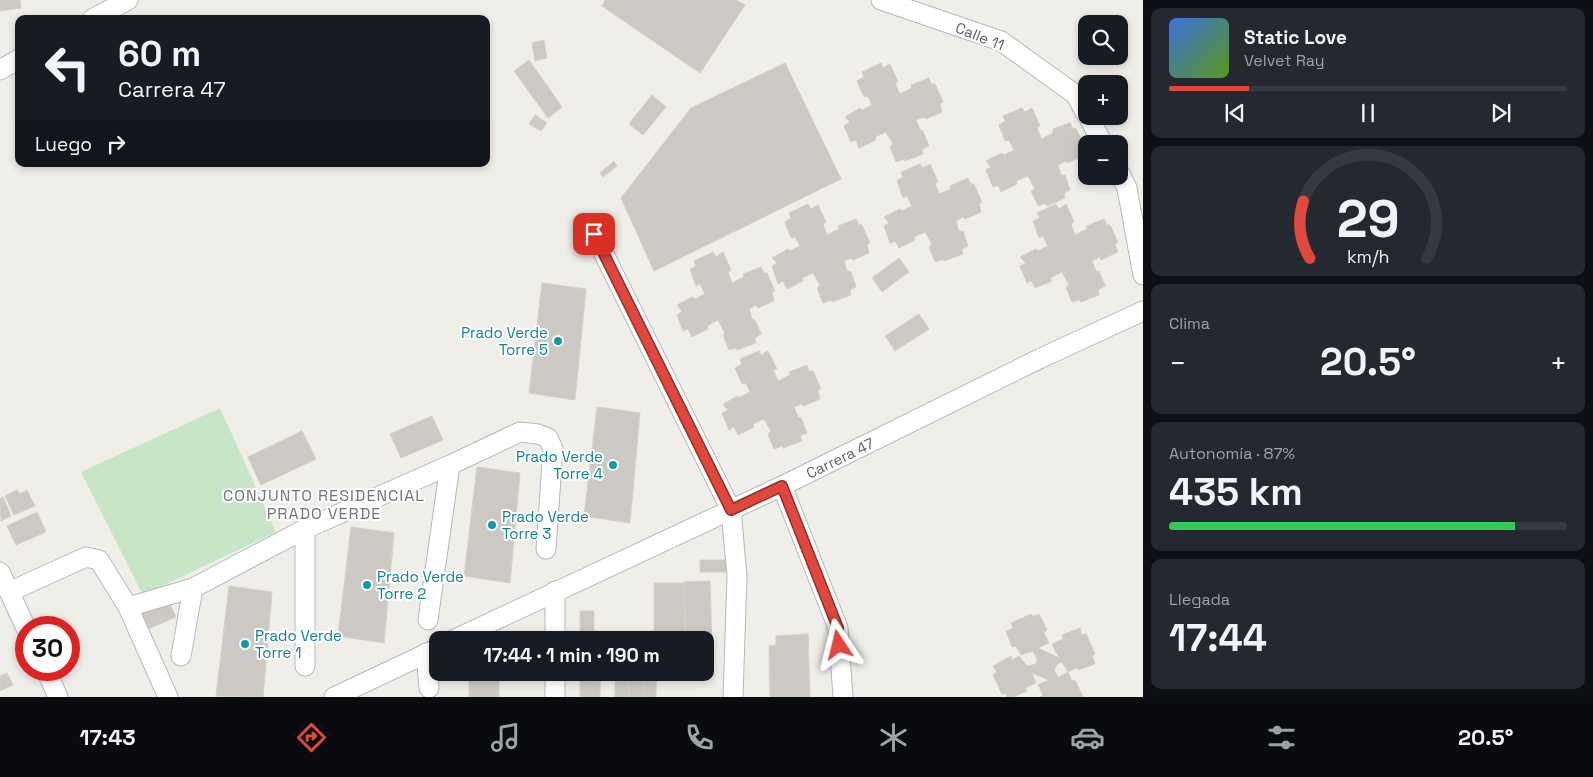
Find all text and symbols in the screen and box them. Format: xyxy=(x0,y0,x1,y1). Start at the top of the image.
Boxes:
map controls xyxy=(1078,15,1128,185)
button: search xyxy=(1078,15,1128,65)
street label: Calle 11 xyxy=(953,18,1007,54)
text: Static Love xyxy=(1244,25,1347,50)
text: 60 m xyxy=(118,32,201,76)
icon: left xyxy=(35,35,100,100)
text: Velvet Ray xyxy=(1244,50,1325,71)
text: Carrera 47 xyxy=(118,75,226,103)
button: + xyxy=(1078,75,1128,125)
icon: previous xyxy=(1221,99,1249,127)
icon: pause xyxy=(1354,99,1382,127)
icon: next xyxy=(1487,99,1515,127)
icon: right xyxy=(102,130,130,158)
text: Luego xyxy=(35,132,92,157)
button: − xyxy=(1078,135,1128,185)
text: 29 xyxy=(1337,186,1399,252)
pin xyxy=(573,213,615,255)
icon: arrive xyxy=(580,220,608,248)
text: km/h xyxy=(1347,245,1389,268)
text: Clima xyxy=(1169,313,1210,334)
place label: Prado Verde Torre 5 xyxy=(461,323,548,359)
marker: Prado Verde Torre 5 xyxy=(552,335,564,347)
text: 20.5° xyxy=(1320,338,1416,386)
text: − xyxy=(1169,345,1186,381)
text: + xyxy=(1550,345,1567,381)
street label: Carrera 47 xyxy=(803,433,877,483)
text: Autonomía · 87% xyxy=(1169,443,1295,464)
place label: Prado Verde Torre 4 xyxy=(516,447,603,483)
marker: Prado Verde Torre 4 xyxy=(607,459,619,471)
text: 435 km xyxy=(1169,468,1303,516)
district label: CONJUNTO RESIDENCIAL PRADO VERDE xyxy=(223,485,425,524)
place label: Prado Verde Torre 3 xyxy=(502,507,589,543)
marker: Prado Verde Torre 3 xyxy=(486,519,498,531)
place label: Prado Verde Torre 2 xyxy=(377,567,464,603)
marker: Prado Verde Torre 2 xyxy=(361,579,373,591)
text: Llegada xyxy=(1169,589,1230,610)
text: 17:44 xyxy=(1169,614,1267,662)
speed limit sign: 30 xyxy=(15,616,80,681)
position arrow xyxy=(812,618,864,670)
place label: Prado Verde Torre 1 xyxy=(255,626,342,662)
marker: Prado Verde Torre 1 xyxy=(239,638,251,650)
text: 17:44 · 1 min · 190 m xyxy=(483,643,660,668)
icon: directions xyxy=(294,720,329,755)
icon: music xyxy=(488,720,523,755)
icon: phone xyxy=(682,720,717,755)
icon: climate xyxy=(876,720,911,755)
icon: car xyxy=(1070,720,1105,755)
icon: filters xyxy=(1264,720,1299,755)
text: 17:43 xyxy=(79,723,136,751)
text: 20.5° xyxy=(1458,723,1513,751)

